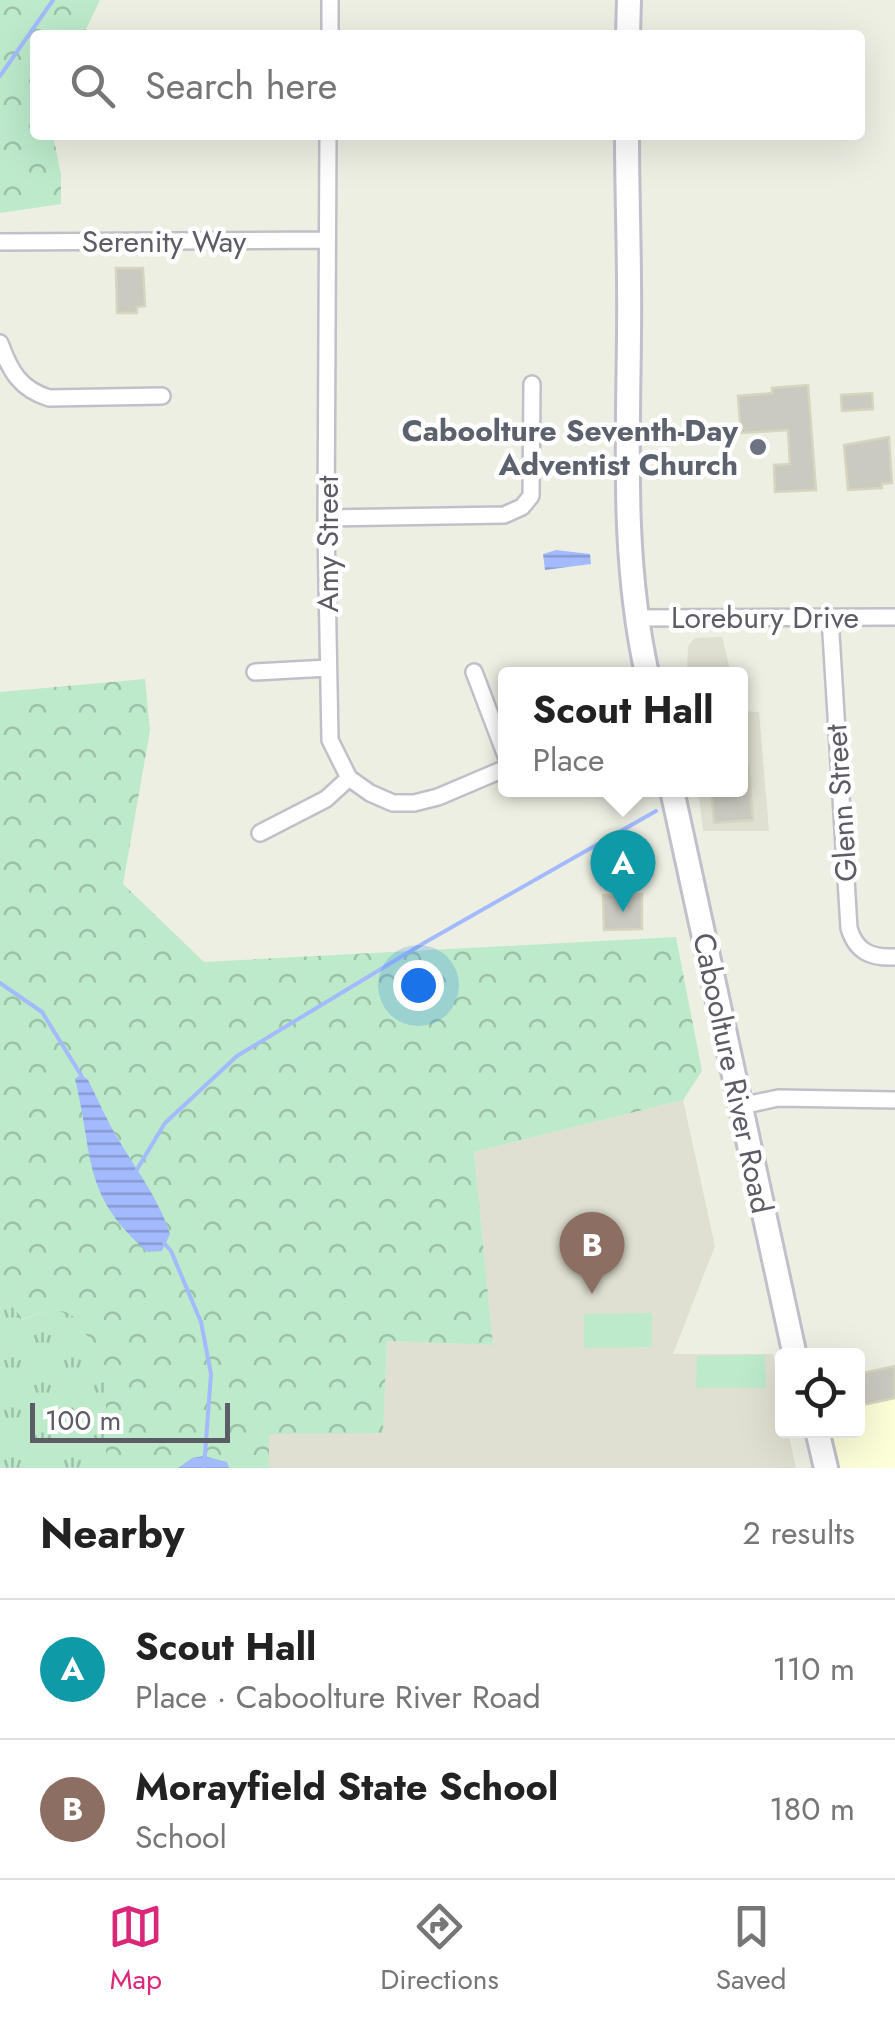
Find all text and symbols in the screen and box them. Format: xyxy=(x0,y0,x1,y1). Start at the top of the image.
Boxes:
search box xyxy=(30,30,865,140)
icon: search xyxy=(65,58,120,113)
text: Search here xyxy=(145,58,337,113)
street label: Serenity Way xyxy=(82,220,247,263)
place label: Caboolture Seventh-Day Adventist Church xyxy=(402,409,738,486)
marker: Caboolture Seventh-Day Adventist Church xyxy=(747,436,769,458)
street label: Amy Street xyxy=(306,475,349,612)
street label: Lorebury Drive xyxy=(671,596,859,639)
popup xyxy=(498,667,748,797)
text: Scout Hall xyxy=(532,682,714,737)
street label: Glenn Street xyxy=(814,722,868,883)
text: Place xyxy=(532,737,605,783)
pin: A xyxy=(590,830,656,912)
street label: Caboolture River Road xyxy=(682,929,784,1217)
your location xyxy=(393,960,444,1011)
pin: B xyxy=(560,1212,624,1294)
map controls xyxy=(775,1348,865,1438)
button: locate xyxy=(775,1348,865,1438)
scale bar xyxy=(30,1398,230,1442)
text: 100 m xyxy=(45,1400,121,1441)
text: Nearby xyxy=(40,1503,184,1564)
text: 2 results xyxy=(743,1510,855,1556)
text: Scout Hall xyxy=(135,1619,316,1674)
text: A xyxy=(61,1646,84,1692)
text: 110 m xyxy=(772,1646,855,1692)
text: Place · Caboolture River Road xyxy=(135,1674,541,1720)
text: Morayfield State School xyxy=(135,1759,558,1814)
text: B xyxy=(62,1786,83,1832)
text: 180 m xyxy=(769,1786,855,1832)
text: School xyxy=(135,1814,227,1860)
tab: Map xyxy=(108,1899,163,2000)
tab: Directions xyxy=(380,1899,499,2000)
tab: Saved xyxy=(716,1899,787,2000)

